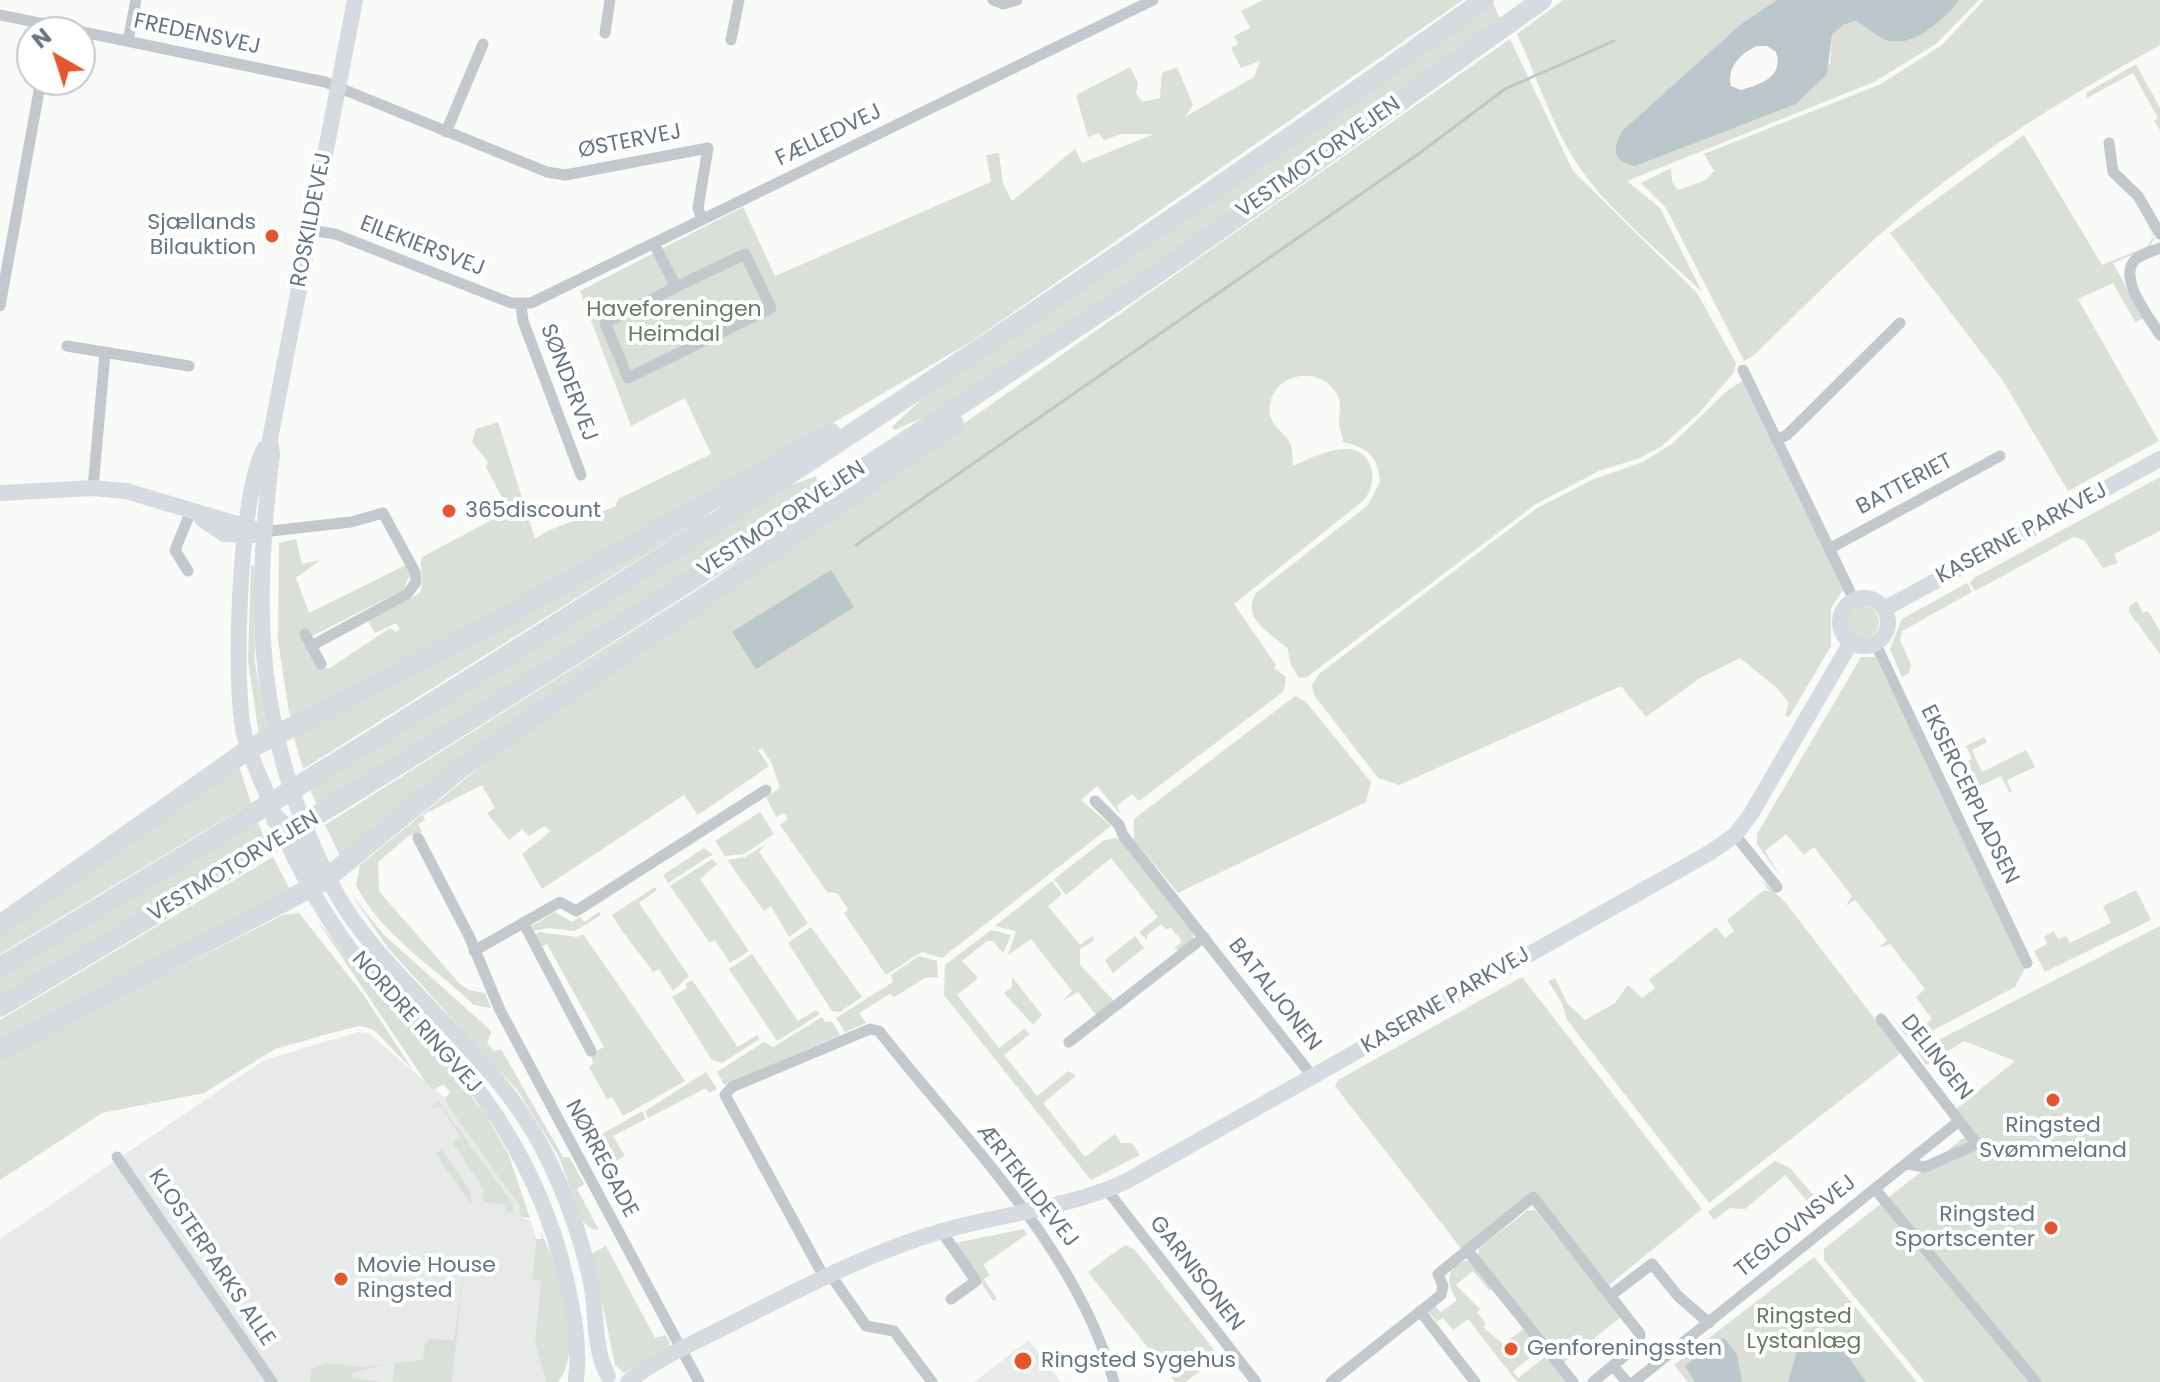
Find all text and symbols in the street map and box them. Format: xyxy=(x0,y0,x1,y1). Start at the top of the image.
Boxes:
street label: FREDENSVEJ xyxy=(131,9,263,61)
north arrow xyxy=(16,16,96,96)
text: N xyxy=(26,21,58,56)
street label: VESTMOTORVEJEN xyxy=(1232,91,1406,225)
street label: FÆLLEDVEJ xyxy=(772,99,886,173)
street label: ØSTERVEJ xyxy=(576,119,684,165)
street label: ROSKILDEVEJ xyxy=(286,151,338,289)
place label: Sjællands Bilauktion xyxy=(147,210,256,262)
street label: EILEKIERSVEJ xyxy=(356,211,488,283)
marker: Sjællands Bilauktion xyxy=(263,227,281,245)
park label: Haveforeningen Heimdal xyxy=(586,297,762,348)
street label: SØNDERVEJ xyxy=(534,321,602,445)
street label: BATTERIET xyxy=(1852,449,1958,521)
street label: VESTMOTORVEJEN xyxy=(693,456,871,584)
street label: KASERNE PARKVEJ xyxy=(1932,478,2112,590)
place label: 365discount xyxy=(465,498,601,524)
marker: 365discount xyxy=(440,502,458,520)
street label: EKSERCERPLADSEN xyxy=(1914,701,2024,889)
street label: VESTMOTORVEJEN xyxy=(144,806,324,928)
street label: BATALJONEN xyxy=(1222,933,1326,1057)
street label: KASERNE PARKVEJ xyxy=(1357,942,1535,1060)
street label: NORDRE RINGVEJ xyxy=(345,947,487,1099)
street label: DELINGEN xyxy=(1894,1010,1978,1106)
marker: Ringsted Svømmeland xyxy=(2044,1091,2062,1109)
street label: NØRREGADE xyxy=(559,1096,643,1222)
place label: Ringsted Svømmeland xyxy=(1979,1113,2127,1164)
street label: ÆRTEKILDEVEJ xyxy=(971,1119,1083,1253)
street label: KLOSTERPARKS ALLE xyxy=(142,1165,280,1351)
street label: TEGLOVNSVEJ xyxy=(1730,1170,1862,1284)
place label: Ringsted Sportscenter xyxy=(1895,1202,2035,1254)
street label: GARNISONEN xyxy=(1143,1211,1249,1337)
marker: Ringsted Sportscenter xyxy=(2042,1219,2060,1237)
place label: Movie House Ringsted xyxy=(357,1253,496,1304)
marker: Movie House Ringsted xyxy=(332,1270,350,1288)
park label: Ringsted Lystanlæg xyxy=(1747,1304,1861,1356)
place label: Genforeningssten xyxy=(1527,1336,1722,1362)
marker: Genforeningssten xyxy=(1502,1340,1520,1358)
place label: Ringsted Sygehus xyxy=(1041,1348,1236,1374)
marker: Ringsted Sygehus xyxy=(1012,1350,1034,1372)

